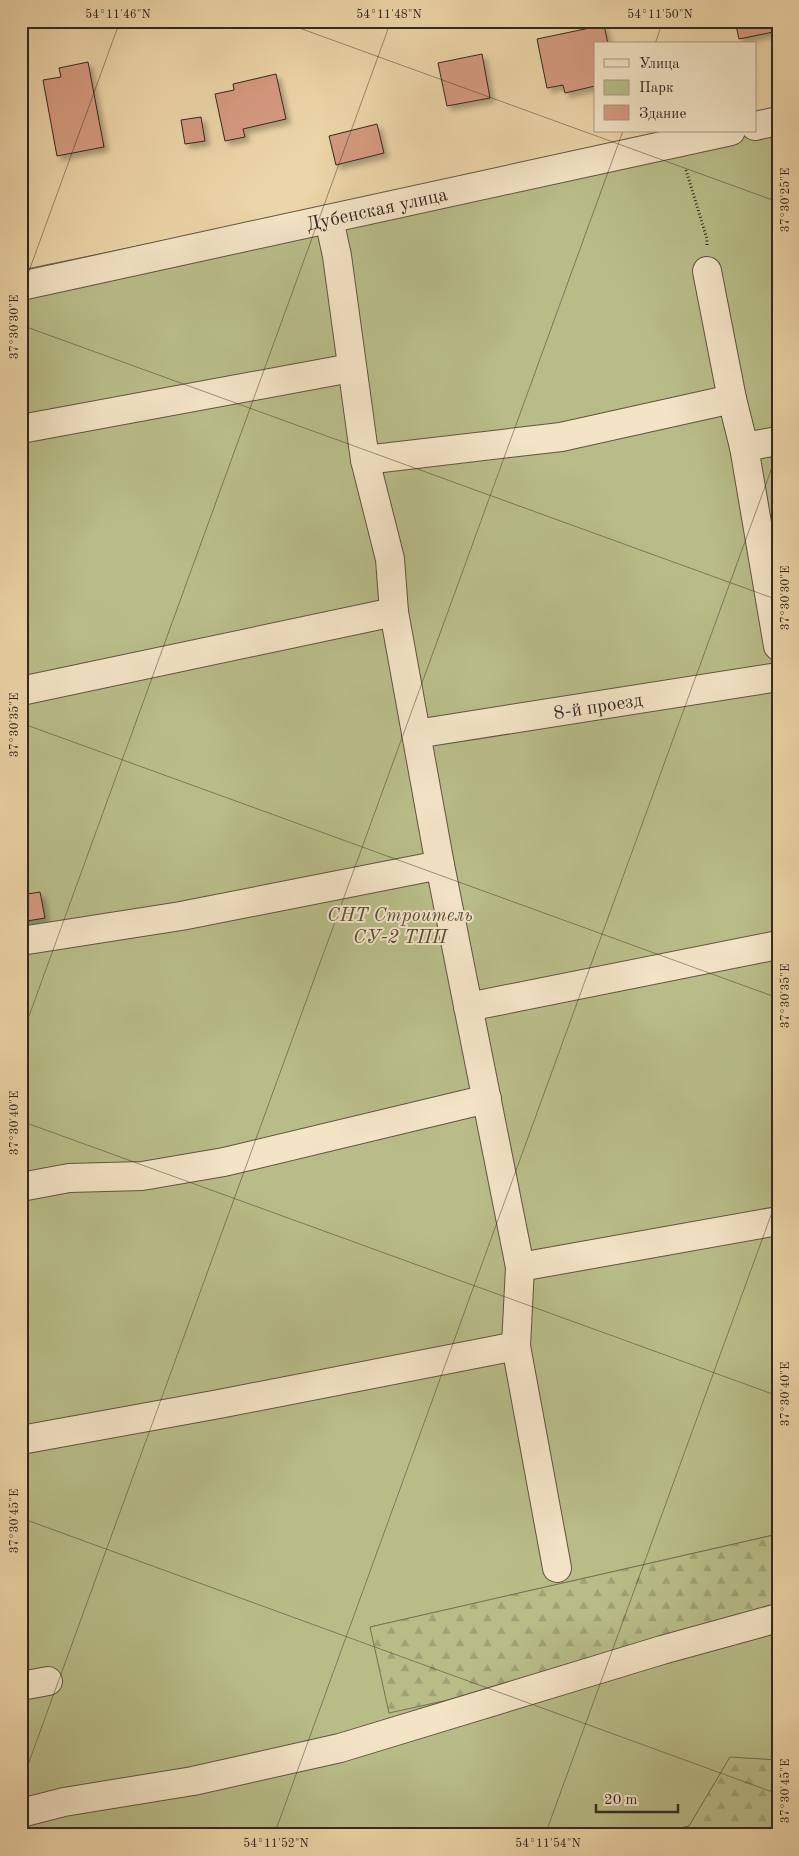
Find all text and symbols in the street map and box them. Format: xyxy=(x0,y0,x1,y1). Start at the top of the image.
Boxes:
text: 54°11'46"N xyxy=(85,8,151,21)
text: 54°11'48"N xyxy=(356,8,422,21)
text: 54°11'50"N xyxy=(627,8,693,21)
legend xyxy=(594,42,756,132)
text: Улица xyxy=(639,57,680,72)
text: Парк xyxy=(639,81,674,96)
text: Здание xyxy=(639,107,686,122)
text: 37°30'25"E xyxy=(779,168,792,232)
street label: Дубенская улица xyxy=(305,186,450,235)
text: 37°30'30"E xyxy=(9,295,21,359)
text: 37°30'30"E xyxy=(780,566,792,630)
street label: 8-й проезд xyxy=(552,691,645,724)
text: 37°30'35"E xyxy=(8,693,21,757)
park label: СНТ Строитель СУ-2 ТПП xyxy=(327,907,473,948)
text: 37°30'35"E xyxy=(779,964,792,1028)
text: 37°30'40"E xyxy=(9,1091,21,1155)
text: 37°30'40"E xyxy=(780,1362,792,1426)
text: 37°30'45"E xyxy=(8,1489,21,1553)
text: 37°30'45"E xyxy=(779,1759,792,1823)
scale bar xyxy=(596,1781,679,1813)
text: 20 m xyxy=(604,1793,638,1808)
text: 54°11'52"N xyxy=(243,1837,309,1850)
text: 54°11'54"N xyxy=(515,1837,581,1850)

